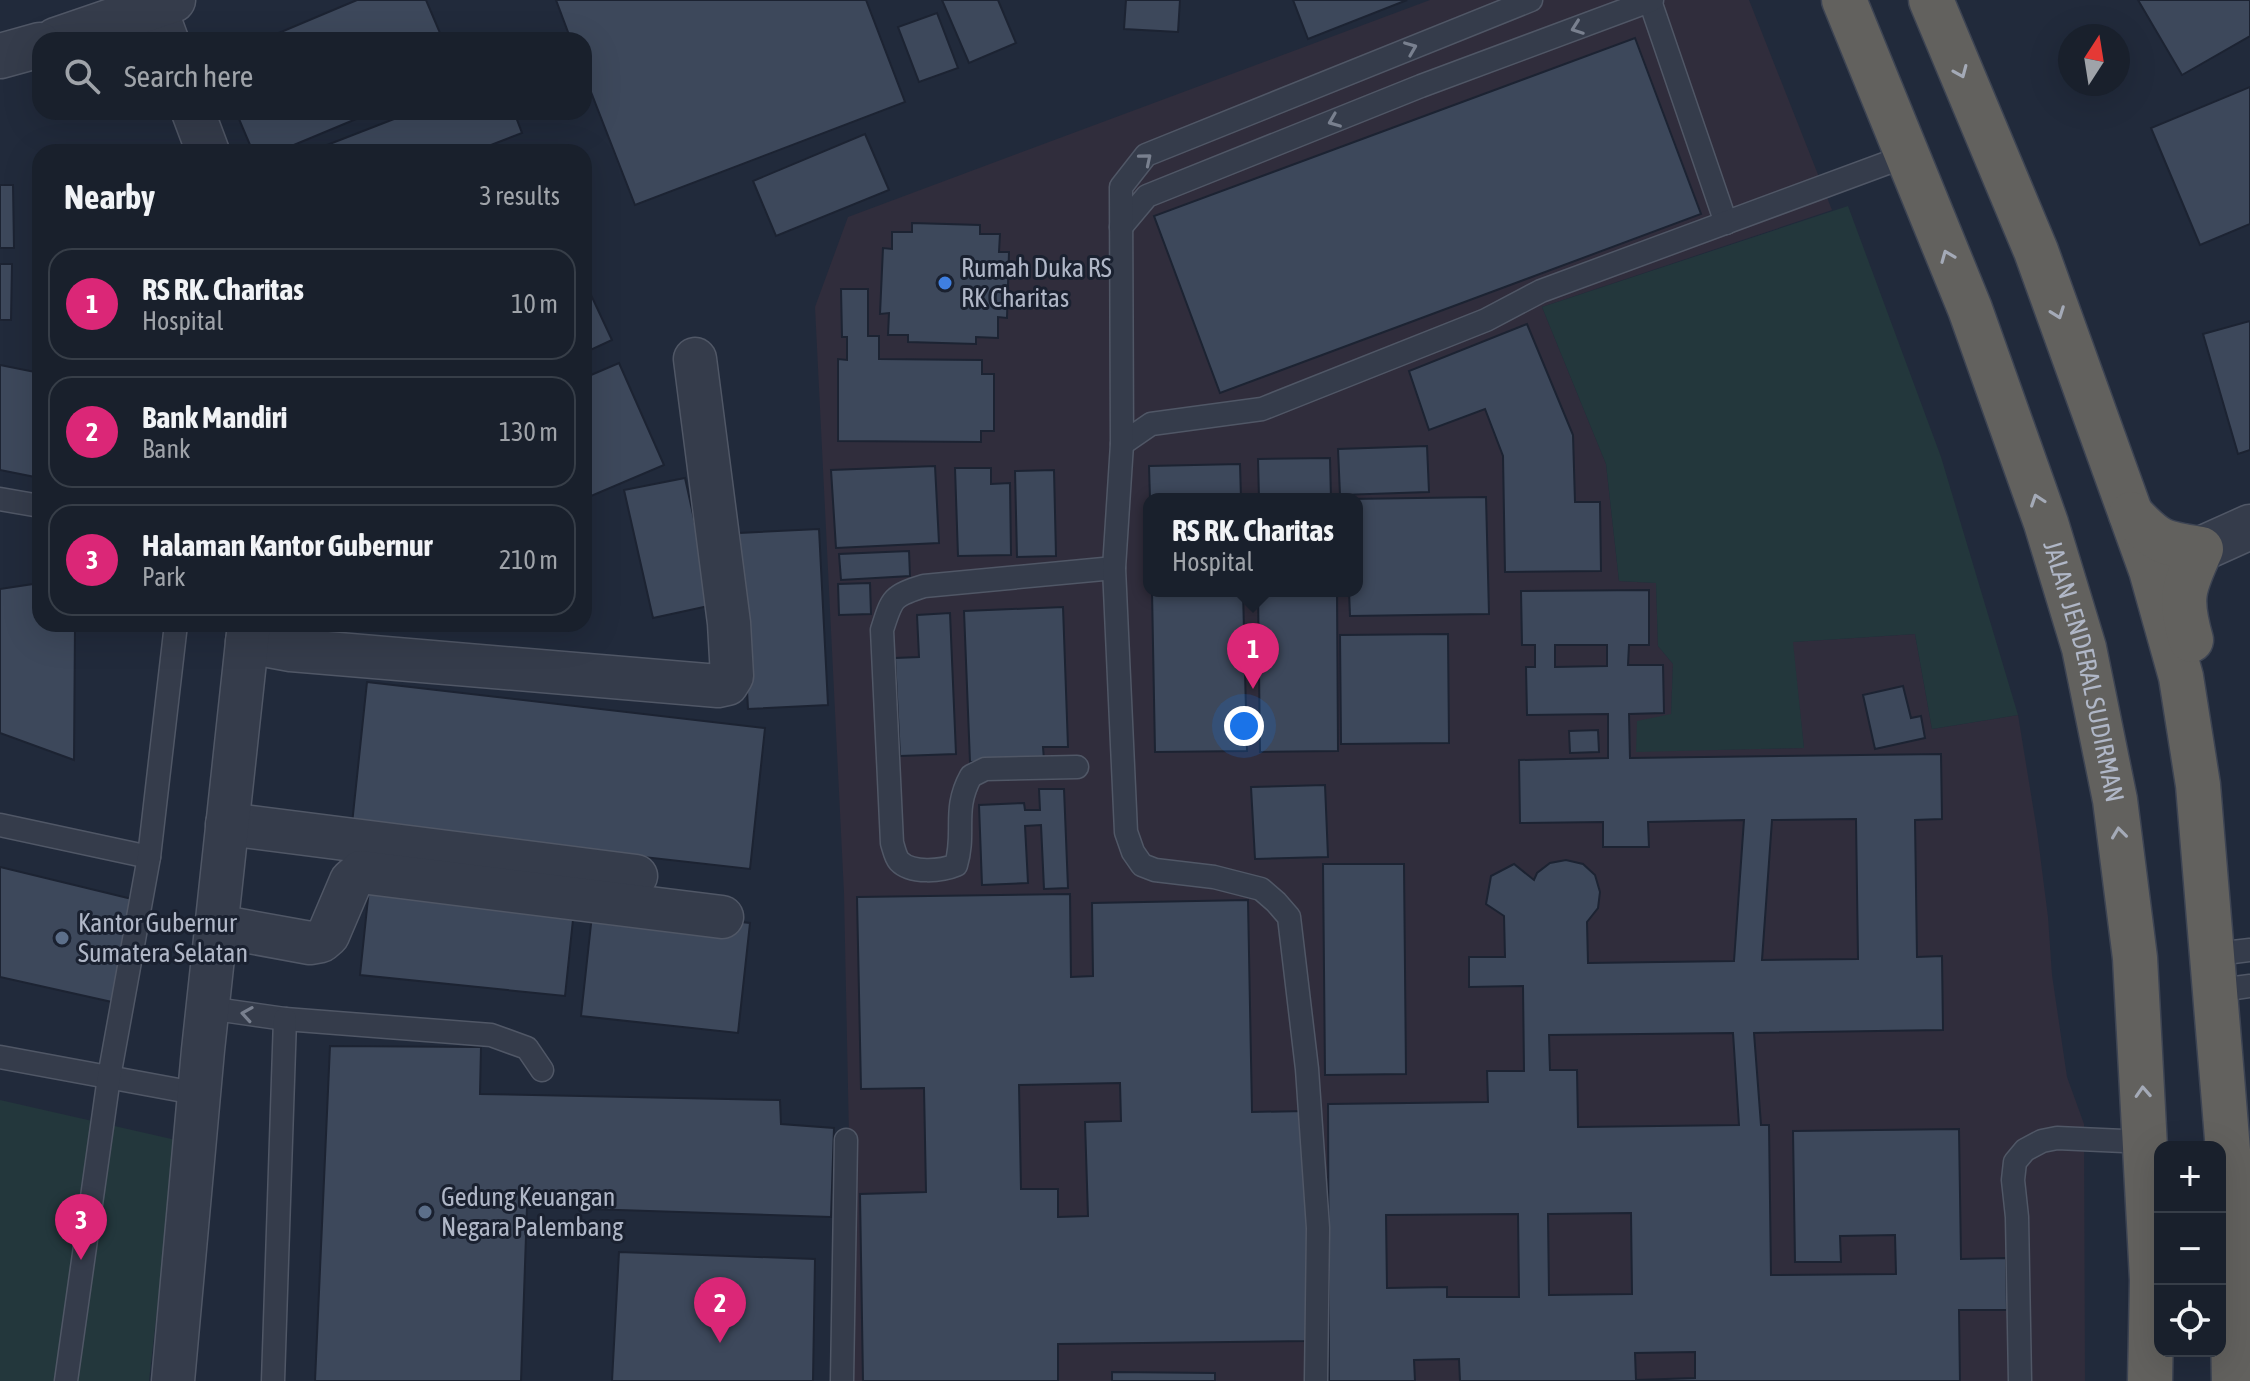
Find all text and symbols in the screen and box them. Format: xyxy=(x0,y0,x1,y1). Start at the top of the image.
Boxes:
one-way arrow xyxy=(1571,18,1585,35)
north arrow xyxy=(2058,24,2130,96)
search box xyxy=(32,32,592,120)
one-way arrow xyxy=(1403,41,1417,58)
icon: search xyxy=(60,54,104,98)
text: Search here xyxy=(124,59,253,93)
one-way arrow xyxy=(1952,64,1968,78)
one-way arrow xyxy=(1328,111,1342,128)
one-way arrow xyxy=(1137,154,1152,169)
text: Nearby xyxy=(64,177,155,216)
text: 3 results xyxy=(479,181,560,211)
one-way arrow xyxy=(1941,250,1957,264)
place label: Rumah Duka RS RK Charitas xyxy=(961,253,1112,313)
text: RS RK. Charitas xyxy=(142,272,304,306)
marker: Rumah Duka RS RK Charitas xyxy=(936,274,954,292)
text: 1 xyxy=(86,289,98,319)
text: 10 m xyxy=(511,289,558,319)
one-way arrow xyxy=(2049,305,2065,319)
text: Hospital xyxy=(142,306,223,336)
text: Bank Mandiri xyxy=(142,400,288,434)
text: 2 xyxy=(86,417,98,447)
text: 130 m xyxy=(499,417,558,447)
text: Bank xyxy=(142,434,190,464)
popup xyxy=(1143,493,1363,597)
one-way arrow xyxy=(2031,493,2047,507)
text: RS RK. Charitas xyxy=(1172,513,1334,547)
text: Halaman Kantor Gubernur xyxy=(142,528,432,562)
street label: JALAN JENDERAL SUDIRMAN xyxy=(2037,537,2130,805)
text: 3 xyxy=(86,545,98,575)
text: 210 m xyxy=(499,545,558,575)
text: Hospital xyxy=(1172,547,1253,577)
text: Park xyxy=(142,562,185,592)
pin: 1 xyxy=(1227,623,1279,689)
your location xyxy=(1224,706,1264,746)
one-way arrow xyxy=(2111,826,2128,840)
place label: Kantor Gubernur Sumatera Selatan xyxy=(78,908,248,968)
marker: Kantor Gubernur Sumatera Selatan xyxy=(53,929,71,947)
one-way arrow xyxy=(240,1006,254,1023)
one-way arrow xyxy=(2135,1085,2152,1098)
map controls xyxy=(2154,1141,2226,1357)
button: + xyxy=(2154,1141,2226,1213)
place label: Gedung Keuangan Negara Palembang xyxy=(441,1182,624,1242)
pin: 3 xyxy=(55,1194,107,1260)
marker: Gedung Keuangan Negara Palembang xyxy=(416,1203,434,1221)
button: − xyxy=(2154,1213,2226,1285)
pin: 2 xyxy=(694,1277,746,1343)
button: locate xyxy=(2154,1285,2226,1357)

